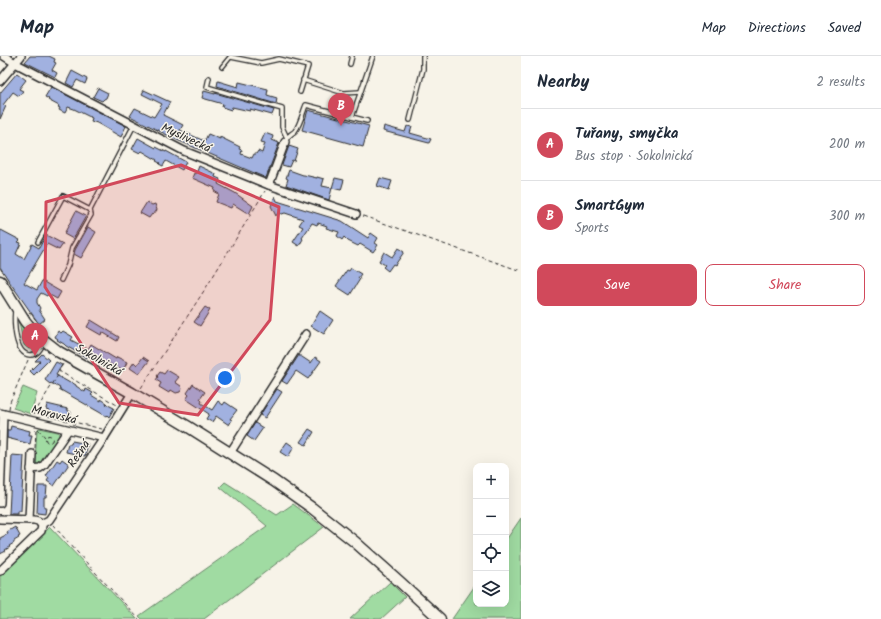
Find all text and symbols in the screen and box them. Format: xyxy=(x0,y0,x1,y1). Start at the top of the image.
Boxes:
text: Map xyxy=(20,13,54,43)
text: Map xyxy=(701,17,726,39)
text: Directions xyxy=(748,17,806,39)
text: Saved xyxy=(828,17,861,39)
text: Nearby xyxy=(537,69,589,96)
text: 2 results xyxy=(817,72,865,93)
pin: B xyxy=(328,93,354,126)
street label: Myslivecká xyxy=(158,118,215,158)
text: Tuřany, smyčka xyxy=(575,122,678,146)
text: A xyxy=(546,134,554,155)
text: 200 m xyxy=(829,134,865,155)
text: Bus stop · Sokolnická xyxy=(575,146,692,167)
text: SmartGym xyxy=(575,194,644,218)
text: B xyxy=(546,206,554,227)
text: 300 m xyxy=(829,206,865,227)
text: Sports xyxy=(575,218,609,239)
button: Save xyxy=(537,264,697,306)
button: Share xyxy=(705,264,865,306)
pin: A xyxy=(22,323,48,356)
street label: Sokolnická xyxy=(72,339,127,382)
your location xyxy=(215,368,235,388)
street label: Moravská xyxy=(29,400,80,430)
street label: Režná xyxy=(63,435,96,472)
map controls xyxy=(473,463,509,607)
button: + xyxy=(473,463,509,499)
button: − xyxy=(473,499,509,535)
button: locate xyxy=(473,535,509,571)
button: layers xyxy=(473,571,509,607)

